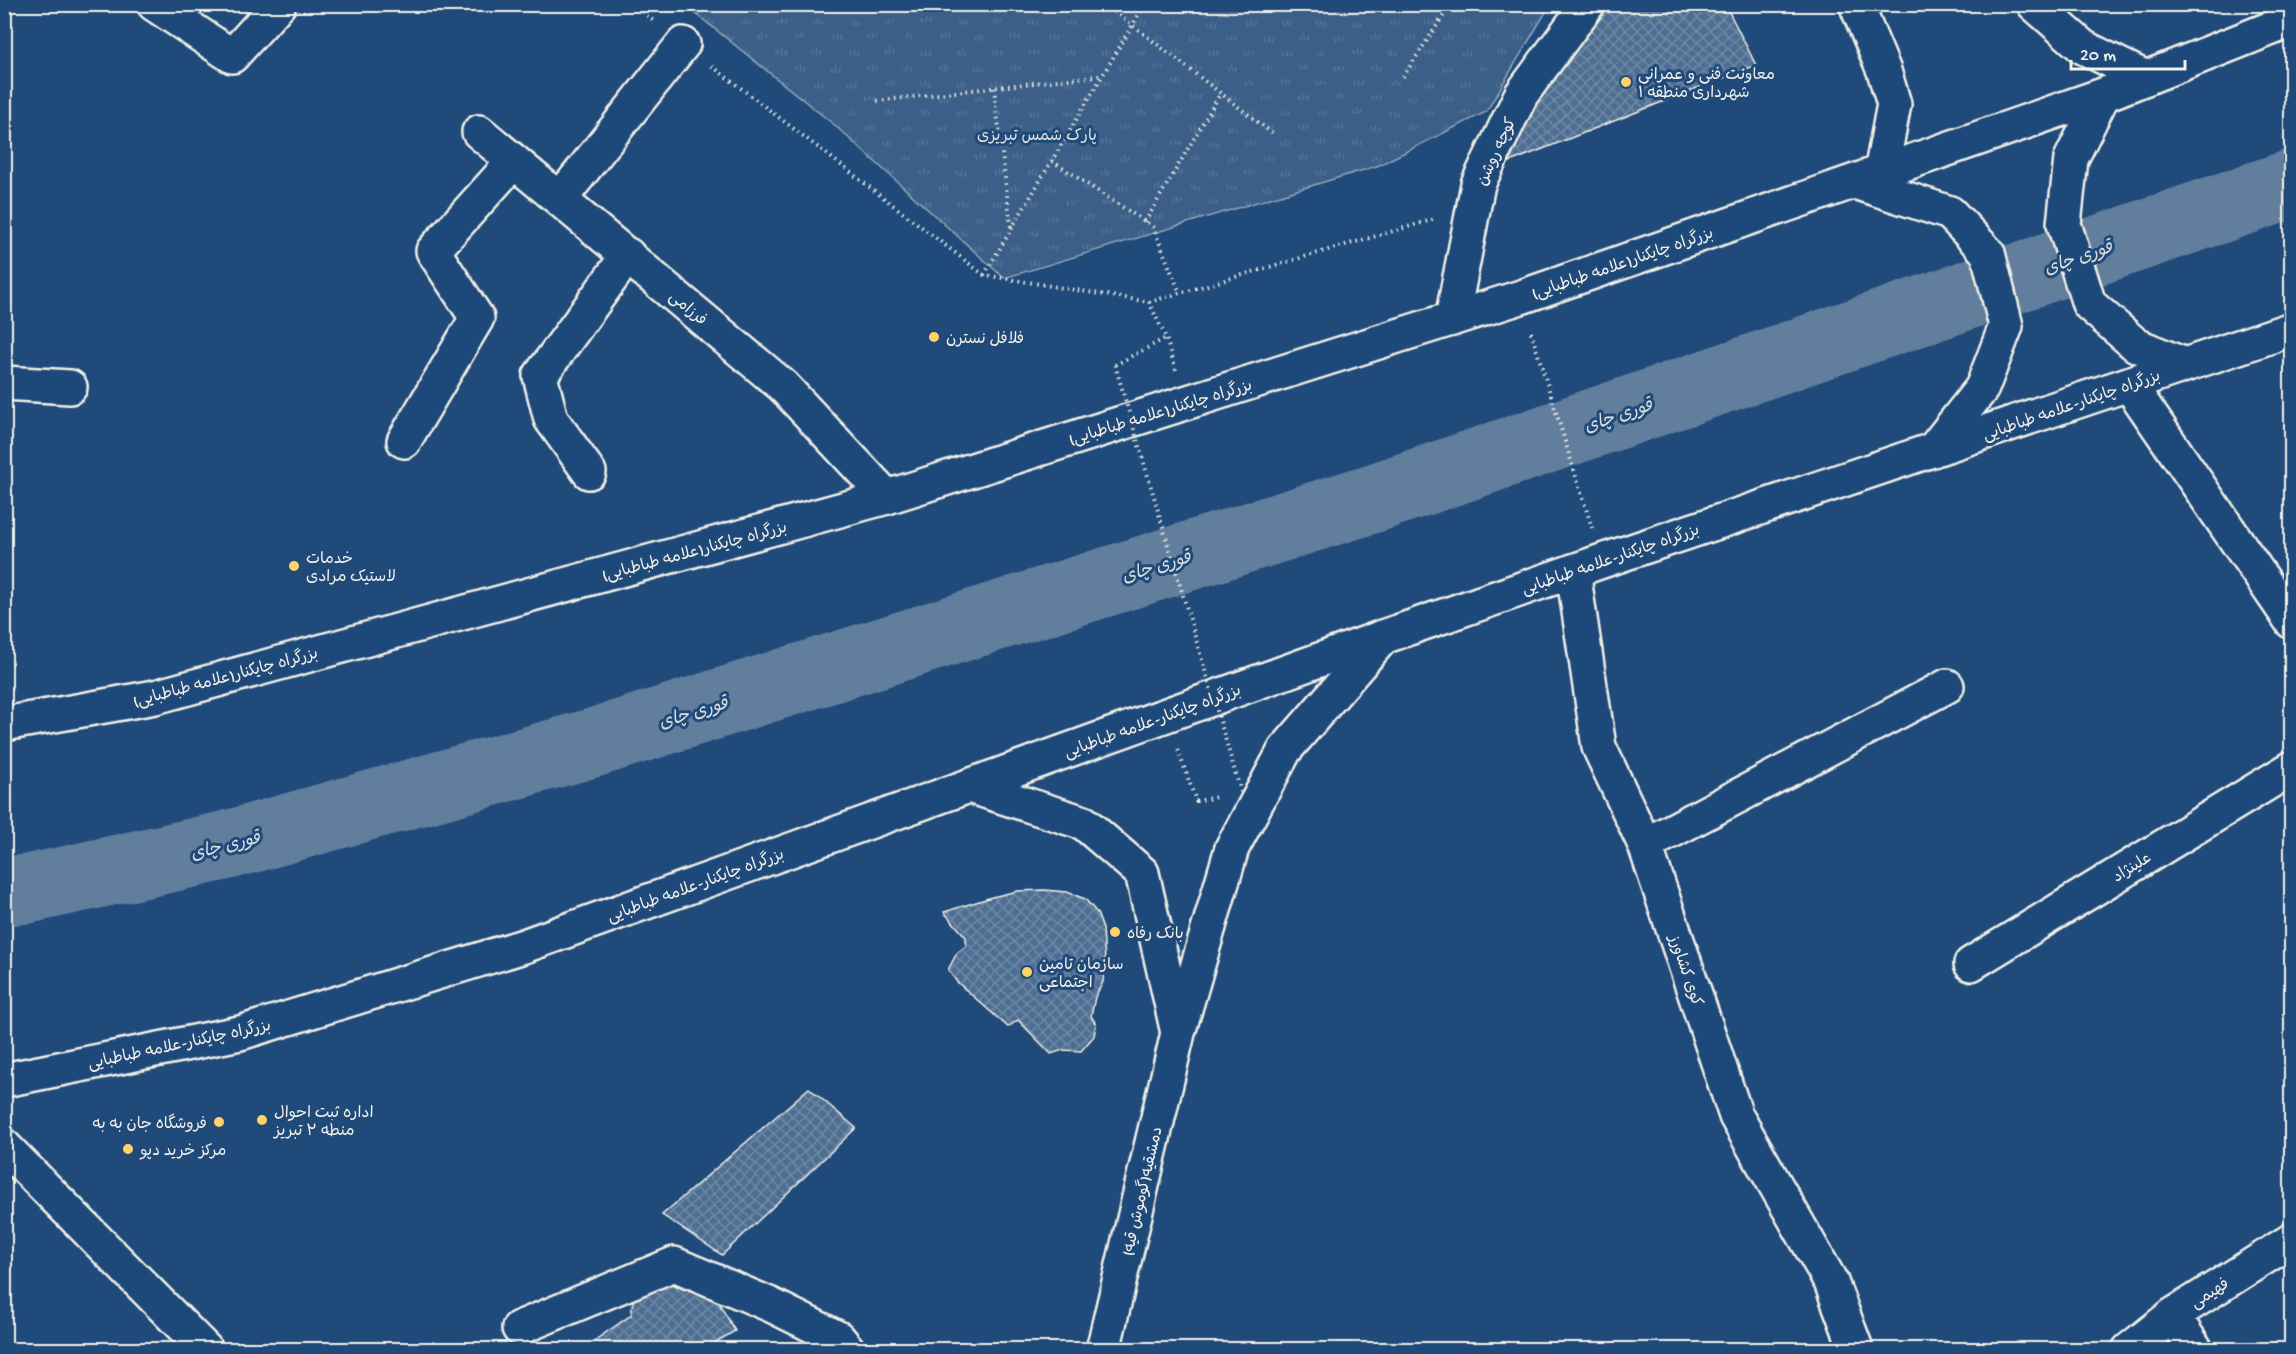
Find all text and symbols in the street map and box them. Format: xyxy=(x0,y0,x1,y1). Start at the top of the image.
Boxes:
scale bar xyxy=(2071,33,2185,71)
text: 20 m xyxy=(2080,46,2116,67)
place label: معاونت فنی و عمرانی شهرداری منطقه ۱ xyxy=(1638,67,1775,104)
marker: معاونت فنی و عمرانی شهرداری منطقه ۱ xyxy=(1619,75,1633,89)
street label: کوچه روشن xyxy=(1474,115,1522,190)
park label: پارک شمس تبریزی xyxy=(977,128,1097,147)
street label: بزرگراه چایکنار(علامه طباطبایی) xyxy=(1529,222,1716,305)
water label: قوری چای xyxy=(2042,237,2117,281)
street label: فرزامی xyxy=(664,288,710,331)
marker: فلافل نسترن xyxy=(927,330,941,344)
place label: فلافل نسترن xyxy=(946,331,1024,350)
street label: بزرگراه چایکنار-علامه طباطبایی xyxy=(1980,365,2164,447)
street label: بزرگراه چایکنار(علامه طباطبایی) xyxy=(1066,375,1255,451)
water label: قوری چای xyxy=(1582,395,1657,439)
street label: بزرگراه چایکنار(علامه طباطبایی) xyxy=(600,517,790,587)
street label: بزرگراه چایکنار-علامه طباطبایی xyxy=(1519,519,1703,601)
water label: قوری چای xyxy=(1120,547,1195,589)
place label: خدمات لاستیک مرادی xyxy=(306,551,396,588)
marker: خدمات لاستیک مرادی xyxy=(287,559,301,573)
street label: بزرگراه چایکنار(علامه طباطبایی) xyxy=(131,643,321,713)
street label: بزرگراه چایکنار-علامه طباطبایی xyxy=(1061,680,1244,764)
water label: قوری چای xyxy=(657,693,732,735)
water label: قوری چای xyxy=(188,828,264,866)
street label: بزرگراه چایکنار-علامه طباطبایی xyxy=(604,844,787,928)
street label: علینژاد xyxy=(2110,850,2156,888)
marker: بانک رفاه xyxy=(1108,925,1122,939)
place label: بانک رفاه xyxy=(1127,925,1184,945)
street label: کوی کشاورز xyxy=(1662,931,1705,1009)
place label: سازمان تامین اجتماعی xyxy=(1039,957,1124,994)
marker: سازمان تامین اجتماعی xyxy=(1020,965,1034,979)
street label: بزرگراه چایکنار-علامه طباطبایی xyxy=(86,1015,273,1075)
place label: اداره ثبت احوال منطه ۲ تبریز xyxy=(272,1105,373,1142)
place label: فروشگاه جان به به xyxy=(92,1113,207,1135)
marker: اداره ثبت احوال منطه ۲ تبریز xyxy=(255,1113,269,1127)
marker: فروشگاه جان به به xyxy=(212,1115,226,1129)
street label: دمشقیه(گوموش قیه) xyxy=(1117,1125,1169,1258)
marker: مرکز خرید دپو xyxy=(121,1142,135,1156)
place label: مرکز خرید دپو xyxy=(139,1143,226,1162)
street label: فهیمی xyxy=(2188,1276,2234,1314)

